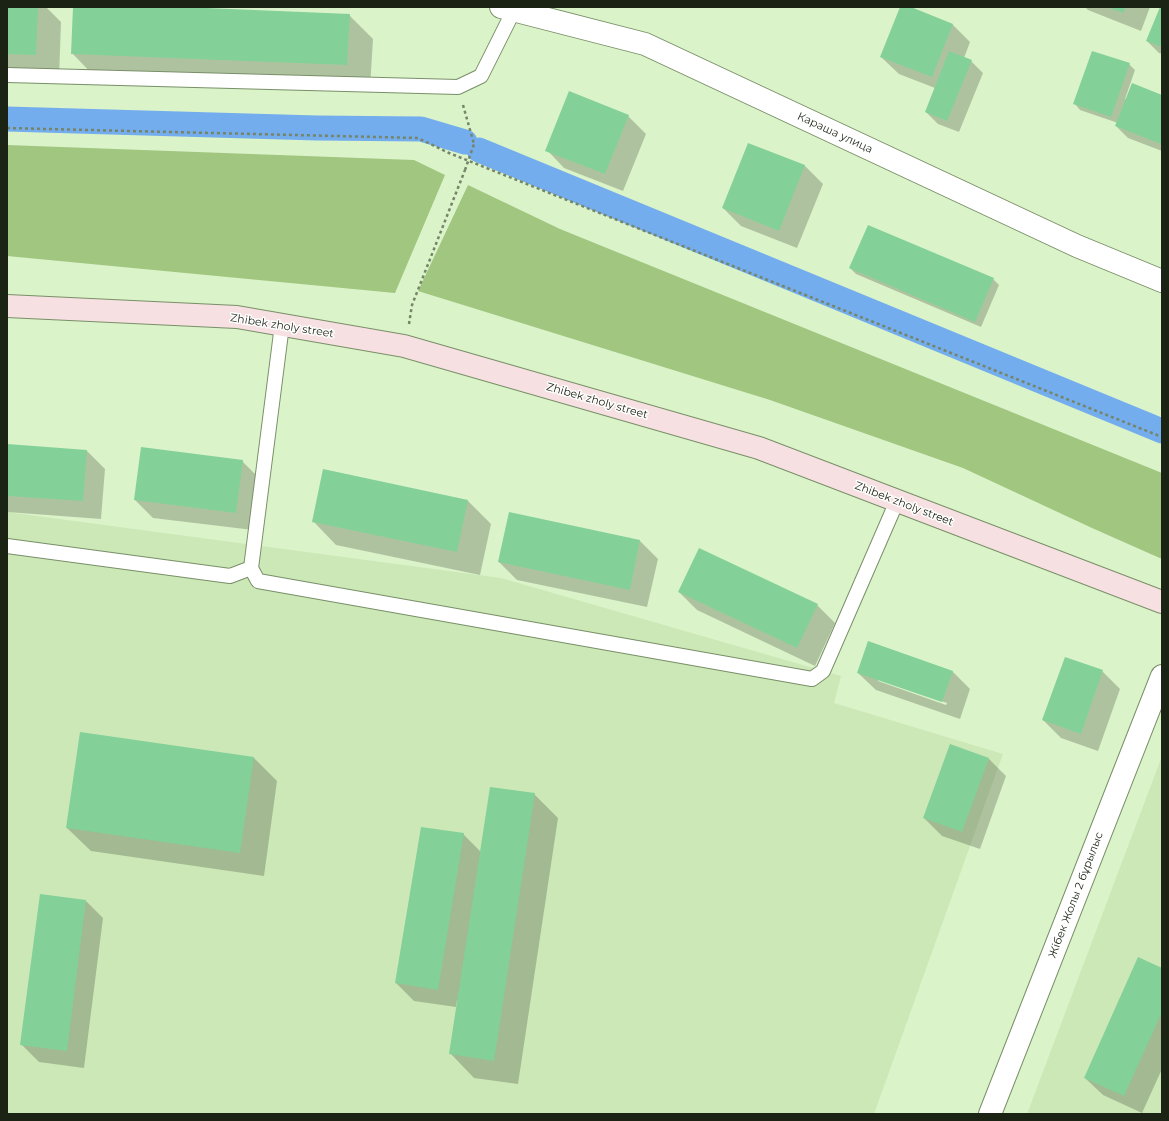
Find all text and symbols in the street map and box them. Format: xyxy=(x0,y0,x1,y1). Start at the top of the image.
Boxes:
street label: Караша улица xyxy=(795,110,875,156)
street label: Zhibek zholy street xyxy=(229,311,335,341)
street label: Zhibek zholy street xyxy=(545,380,649,422)
street label: Zhibek zholy street xyxy=(853,479,955,529)
street label: Жібек Жолы 2 бұрылыс xyxy=(1046,830,1106,960)

